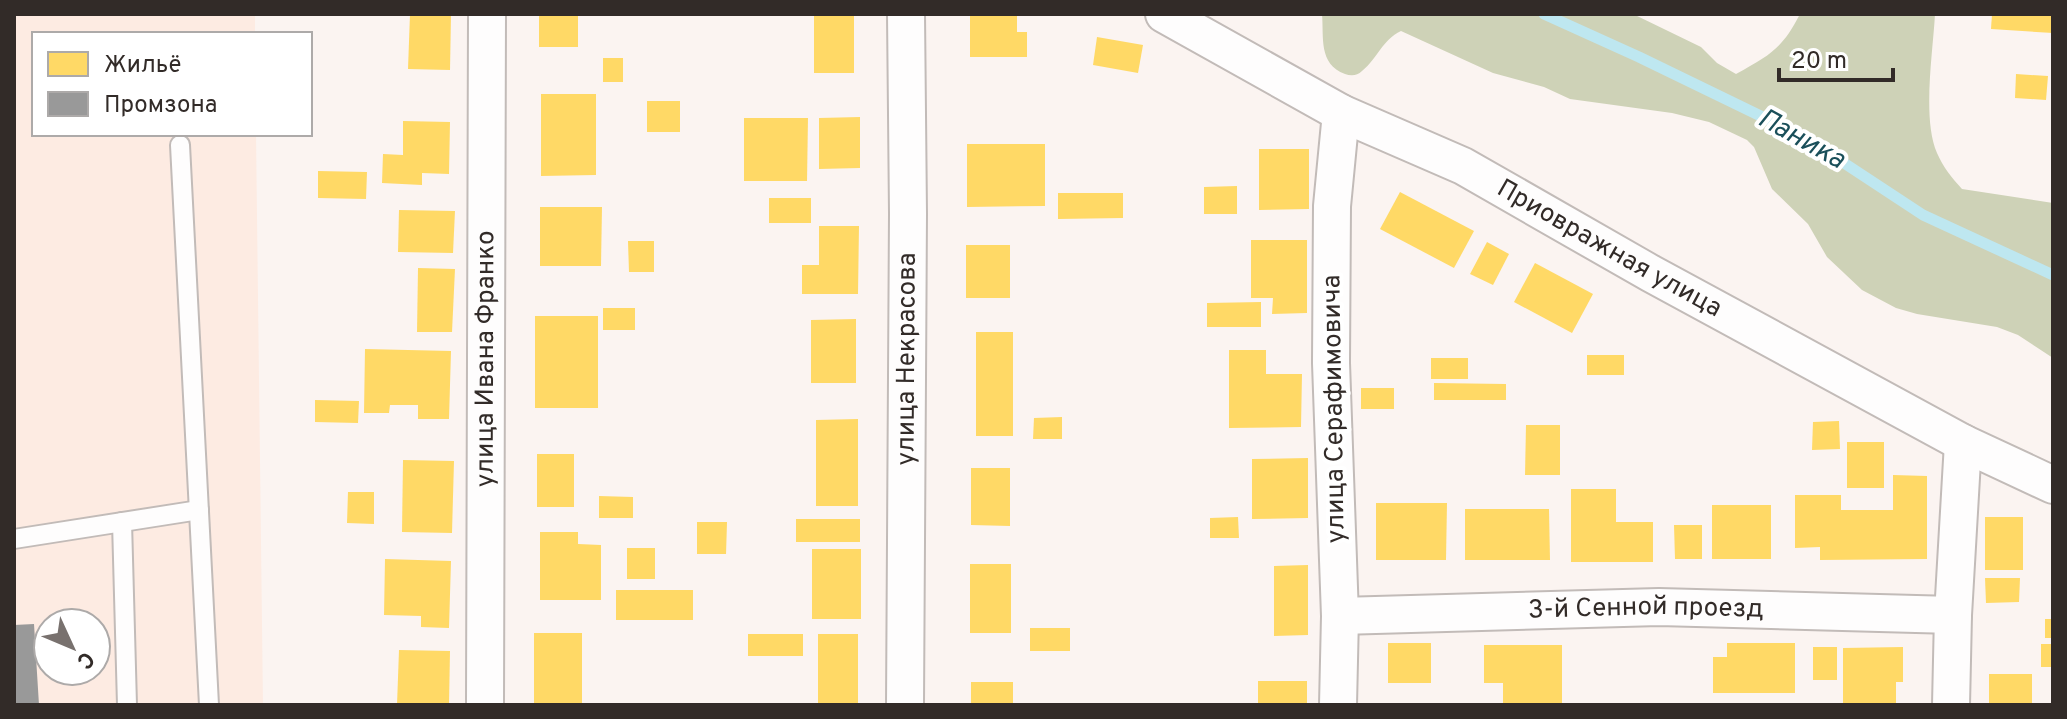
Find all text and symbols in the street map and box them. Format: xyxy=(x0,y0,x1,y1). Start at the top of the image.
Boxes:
legend xyxy=(32,32,312,136)
scale bar xyxy=(1779,32,1893,82)
text: 20 m xyxy=(1791,47,1847,77)
text: Жильё xyxy=(104,51,181,81)
text: Промзона xyxy=(104,91,217,121)
water label: Паника xyxy=(1751,101,1852,179)
street label: Приовражная улица xyxy=(1491,172,1728,325)
street label: улица Ивана Франко xyxy=(469,231,503,487)
street label: улица Некрасова xyxy=(890,252,924,466)
street label: улица Серафимовича xyxy=(1316,274,1354,544)
street label: 3-й Сенной проезд xyxy=(1528,590,1764,627)
north arrow xyxy=(32,607,112,687)
text: С xyxy=(70,645,99,674)

